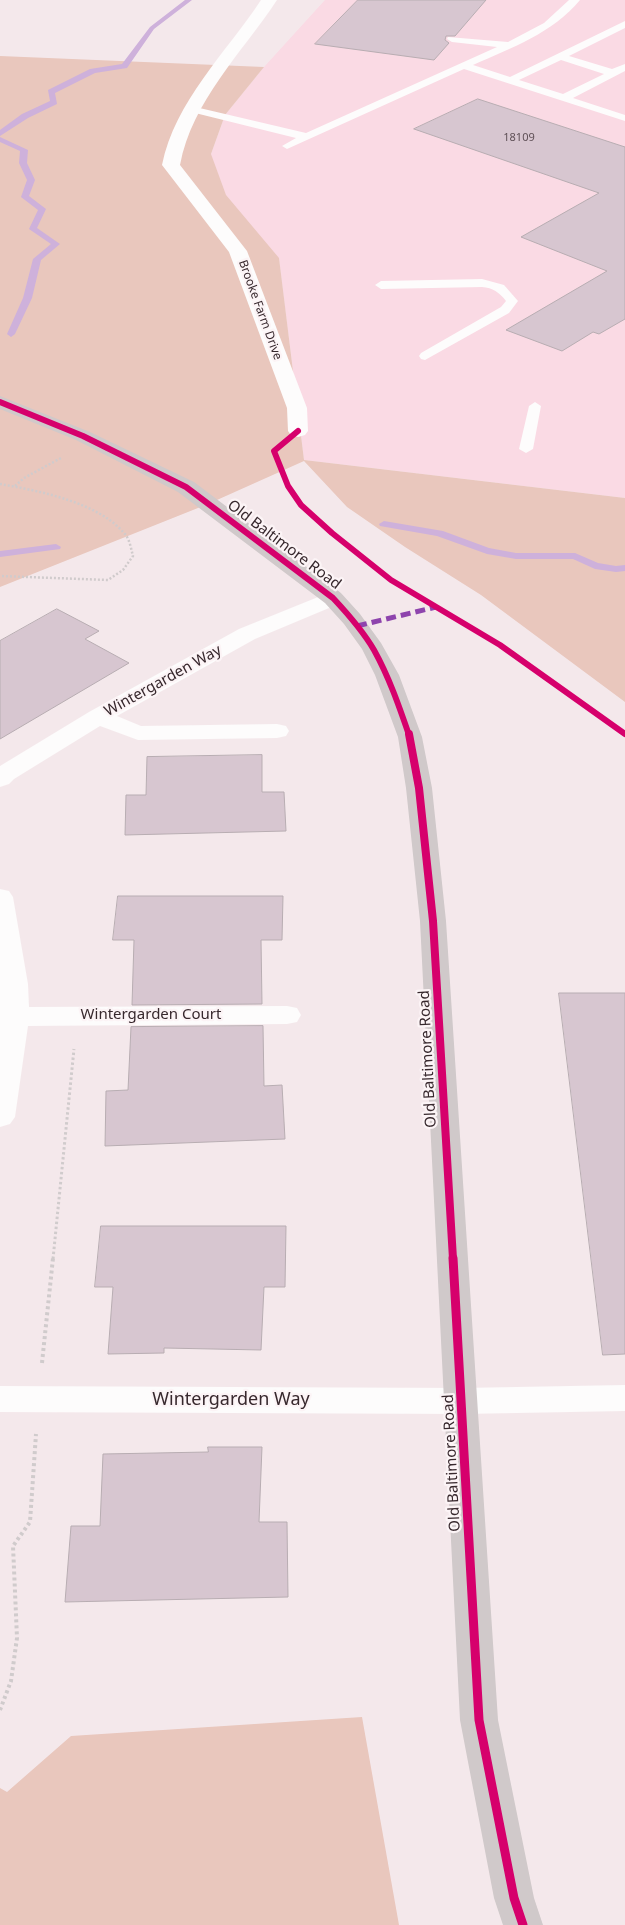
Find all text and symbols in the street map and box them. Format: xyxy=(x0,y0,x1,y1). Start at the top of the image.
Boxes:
house number: 18109 xyxy=(503,131,535,145)
street label: Brooke Farm Drive xyxy=(235,258,285,362)
street label: Old Baltimore Road xyxy=(224,496,344,594)
street label: Wintergarden Way xyxy=(101,641,225,721)
street label: Old Baltimore Road xyxy=(415,990,441,1128)
street label: Wintergarden Court xyxy=(81,1006,221,1024)
street label: Wintergarden Way xyxy=(152,1389,310,1411)
street label: Old Baltimore Road xyxy=(439,1394,465,1532)

